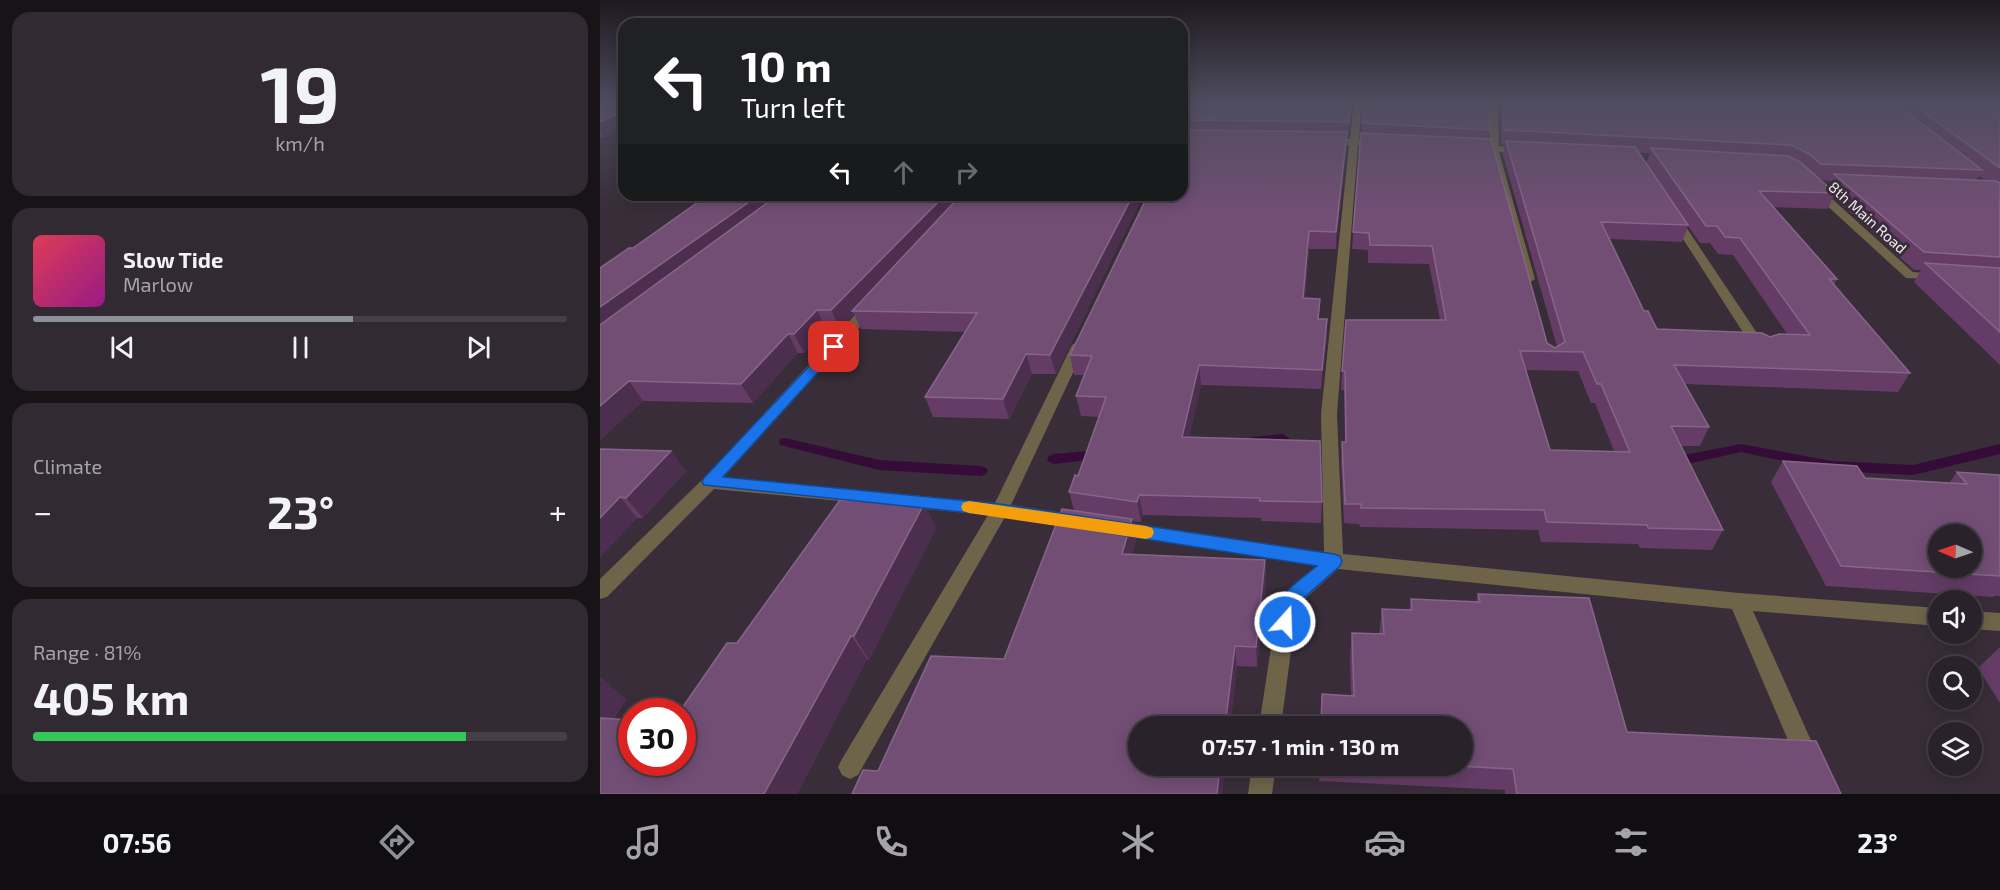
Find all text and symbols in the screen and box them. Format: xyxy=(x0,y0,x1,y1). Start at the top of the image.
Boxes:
text: 10 m xyxy=(741,40,832,90)
icon: left xyxy=(642,42,720,120)
text: 19 xyxy=(260,45,340,139)
text: Turn left xyxy=(741,91,845,123)
text: km/h xyxy=(275,131,325,155)
icon: left xyxy=(824,156,857,189)
icon: ahead xyxy=(887,156,920,189)
icon: right xyxy=(950,156,983,189)
street label: 8th Main Road xyxy=(1825,177,1911,257)
text: Slow Tide xyxy=(123,246,223,272)
text: Marlow xyxy=(123,272,193,296)
pin xyxy=(808,321,859,372)
icon: arrive xyxy=(817,330,850,363)
icon: previous xyxy=(106,331,139,364)
icon: pause xyxy=(284,331,317,364)
icon: next xyxy=(462,331,495,364)
text: Climate xyxy=(33,454,102,478)
text: 23° xyxy=(267,484,334,538)
text: − xyxy=(33,491,52,531)
text: + xyxy=(549,491,567,531)
north arrow xyxy=(1928,524,1982,578)
map controls xyxy=(1928,524,1982,776)
position arrow xyxy=(1253,590,1317,654)
button: sound xyxy=(1928,590,1982,644)
text: Range · 81% xyxy=(33,640,141,664)
button: search xyxy=(1928,656,1982,710)
text: 405 km xyxy=(33,670,189,724)
speed limit sign: 30 xyxy=(618,698,696,776)
button: layers xyxy=(1928,722,1982,776)
text: 07:57 · 1 min · 130 m xyxy=(1202,733,1399,759)
icon: directions xyxy=(376,821,418,863)
icon: music xyxy=(623,821,665,863)
icon: phone xyxy=(870,821,912,863)
icon: climate xyxy=(1117,821,1159,863)
icon: car xyxy=(1364,821,1406,863)
icon: filters xyxy=(1610,821,1652,863)
text: 07:56 xyxy=(102,826,171,858)
text: 23° xyxy=(1857,826,1898,858)

